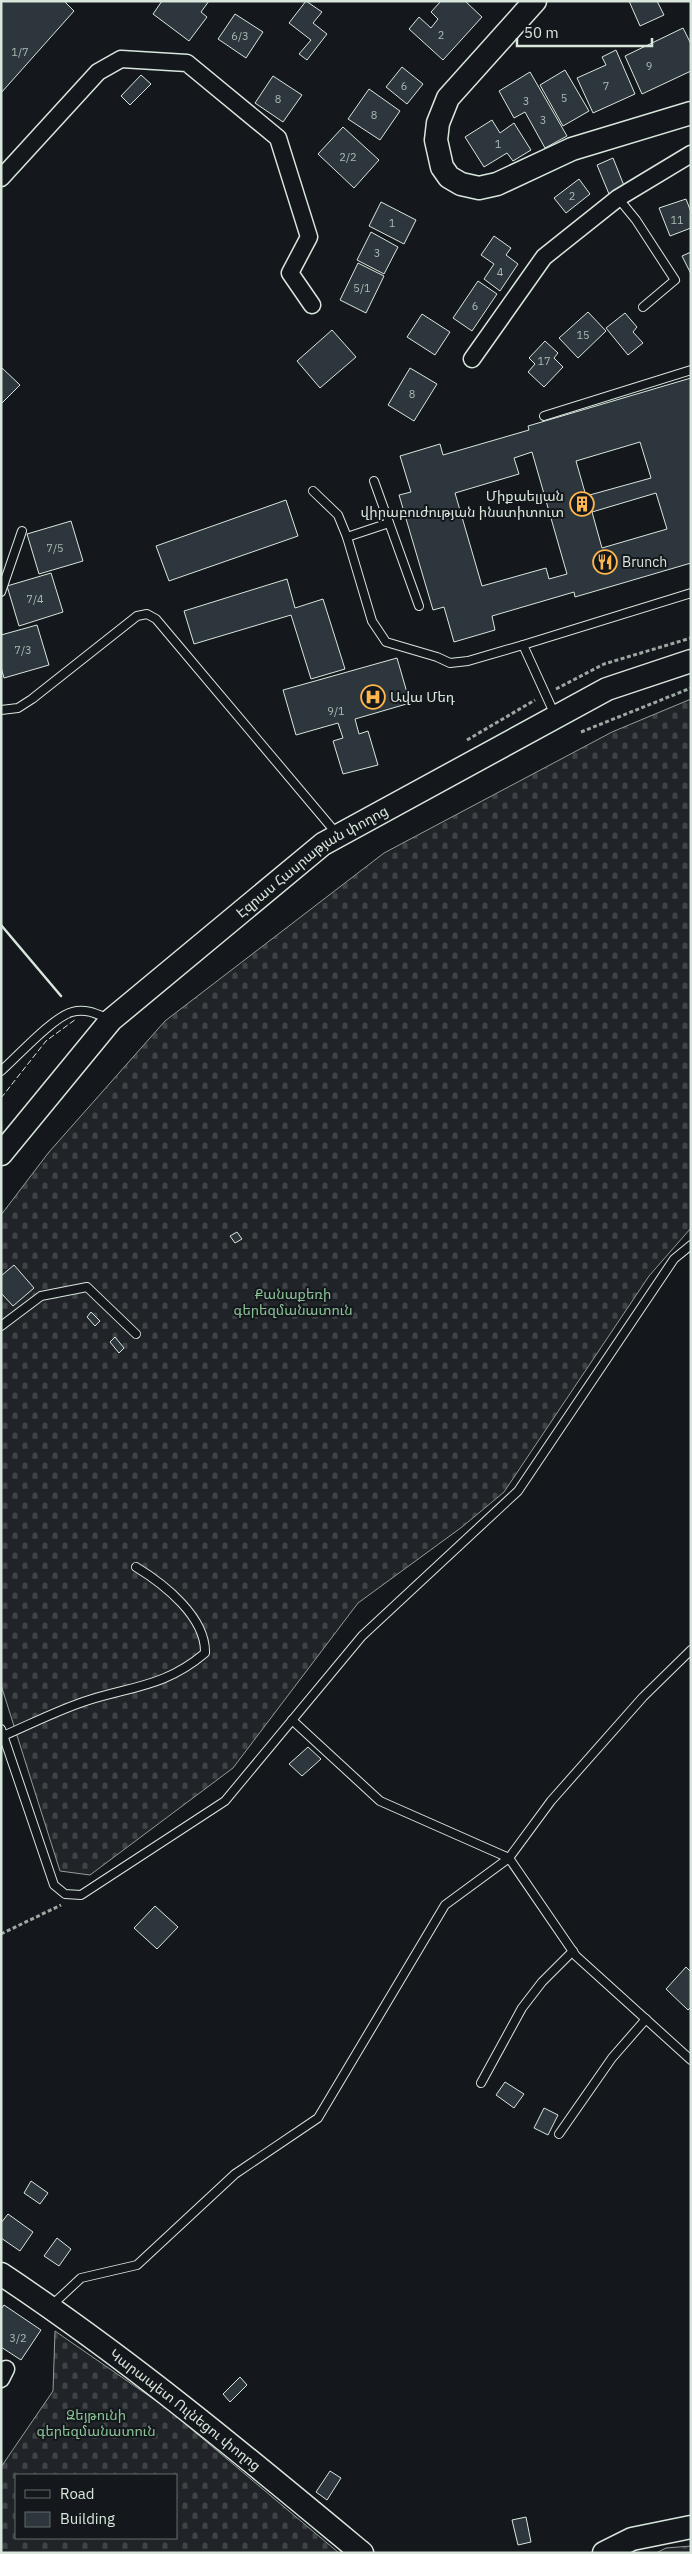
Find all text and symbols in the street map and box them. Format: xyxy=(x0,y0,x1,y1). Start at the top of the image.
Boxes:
scale bar xyxy=(517,15,652,47)
text: 50 m xyxy=(524,23,559,42)
house number: 2 xyxy=(438,28,444,42)
house number: 6/3 xyxy=(231,29,249,43)
house number: 1/7 xyxy=(11,45,29,59)
house number: 9 xyxy=(646,59,652,73)
house number: 6 xyxy=(401,79,407,93)
house number: 7 xyxy=(603,79,609,93)
house number: 5 xyxy=(561,91,567,105)
house number: 8 xyxy=(275,92,281,106)
house number: 3 xyxy=(523,94,529,108)
house number: 8 xyxy=(371,108,377,122)
house number: 3 xyxy=(540,113,546,127)
house number: 1 xyxy=(495,137,502,151)
house number: 2/2 xyxy=(339,150,357,164)
house number: 2 xyxy=(569,189,575,203)
house number: 11 xyxy=(670,213,684,227)
house number: 1 xyxy=(389,216,396,230)
house number: 3 xyxy=(374,246,380,260)
house number: 4 xyxy=(497,265,504,279)
house number: 5/1 xyxy=(353,281,371,295)
house number: 6 xyxy=(472,299,478,313)
house number: 15 xyxy=(576,328,590,342)
house number: 17 xyxy=(537,354,551,368)
house number: 8 xyxy=(409,387,415,401)
place label: Միքաելյան վիրաբուժության ինստիտուտ xyxy=(361,487,564,521)
building icon: Միքաելյան վիրաբուժության ինստիտուտ xyxy=(569,491,595,517)
house number: 7/5 xyxy=(46,541,64,555)
restaurant icon: Brunch xyxy=(592,549,618,575)
place label: Brunch xyxy=(622,553,667,571)
house number: 7/4 xyxy=(26,592,44,606)
house number: 7/3 xyxy=(14,643,32,657)
hospital icon: Ավա Մեդ xyxy=(360,684,386,710)
place label: Ավա Մեդ xyxy=(390,688,455,706)
house number: 9/1 xyxy=(327,704,345,718)
street label: Էզրաս Հասրաթյան փողոց xyxy=(232,801,391,921)
park label: Քանաքեռի գերեզմանատուն xyxy=(233,1285,353,1319)
house number: 3/2 xyxy=(9,2331,27,2345)
street label: Կարապետ Ուլնեցու փողոց xyxy=(106,2345,265,2475)
park label: Զեյթունի գերեզմանատուն xyxy=(36,2406,156,2440)
legend xyxy=(15,2474,178,2539)
text: Road xyxy=(60,2484,95,2503)
text: Building xyxy=(60,2509,115,2528)

